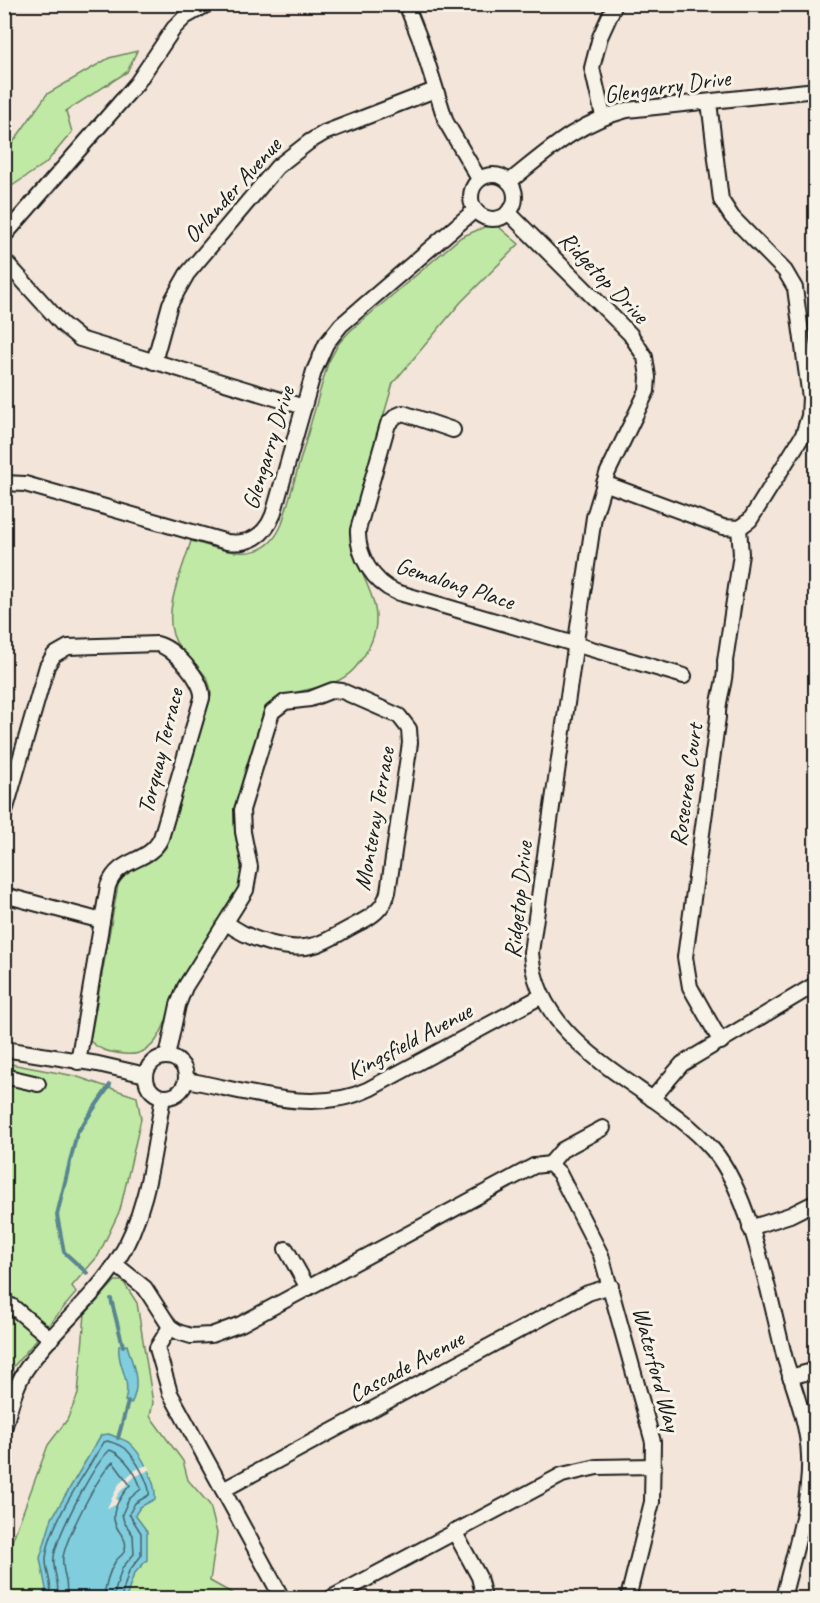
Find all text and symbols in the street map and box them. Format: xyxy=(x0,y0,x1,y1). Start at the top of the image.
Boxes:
street label: Glengarry Drive xyxy=(602,62,734,110)
street label: Orlander Avenue xyxy=(176,129,289,249)
street label: Ridgetop Drive xyxy=(553,224,657,331)
street label: Glengarry Drive xyxy=(235,381,302,513)
street label: Gemalong Place xyxy=(392,550,520,617)
street label: Torquay Terrace xyxy=(130,683,191,817)
street label: Rosecrea Court xyxy=(663,720,710,848)
street label: Monteray Terrace xyxy=(347,743,402,893)
street label: Ridgetop Drive xyxy=(497,838,539,960)
street label: Kingsfield Avenue xyxy=(341,994,479,1086)
street label: Waterford Way xyxy=(626,1304,688,1436)
street label: Cascade Avenue xyxy=(343,1322,471,1409)

